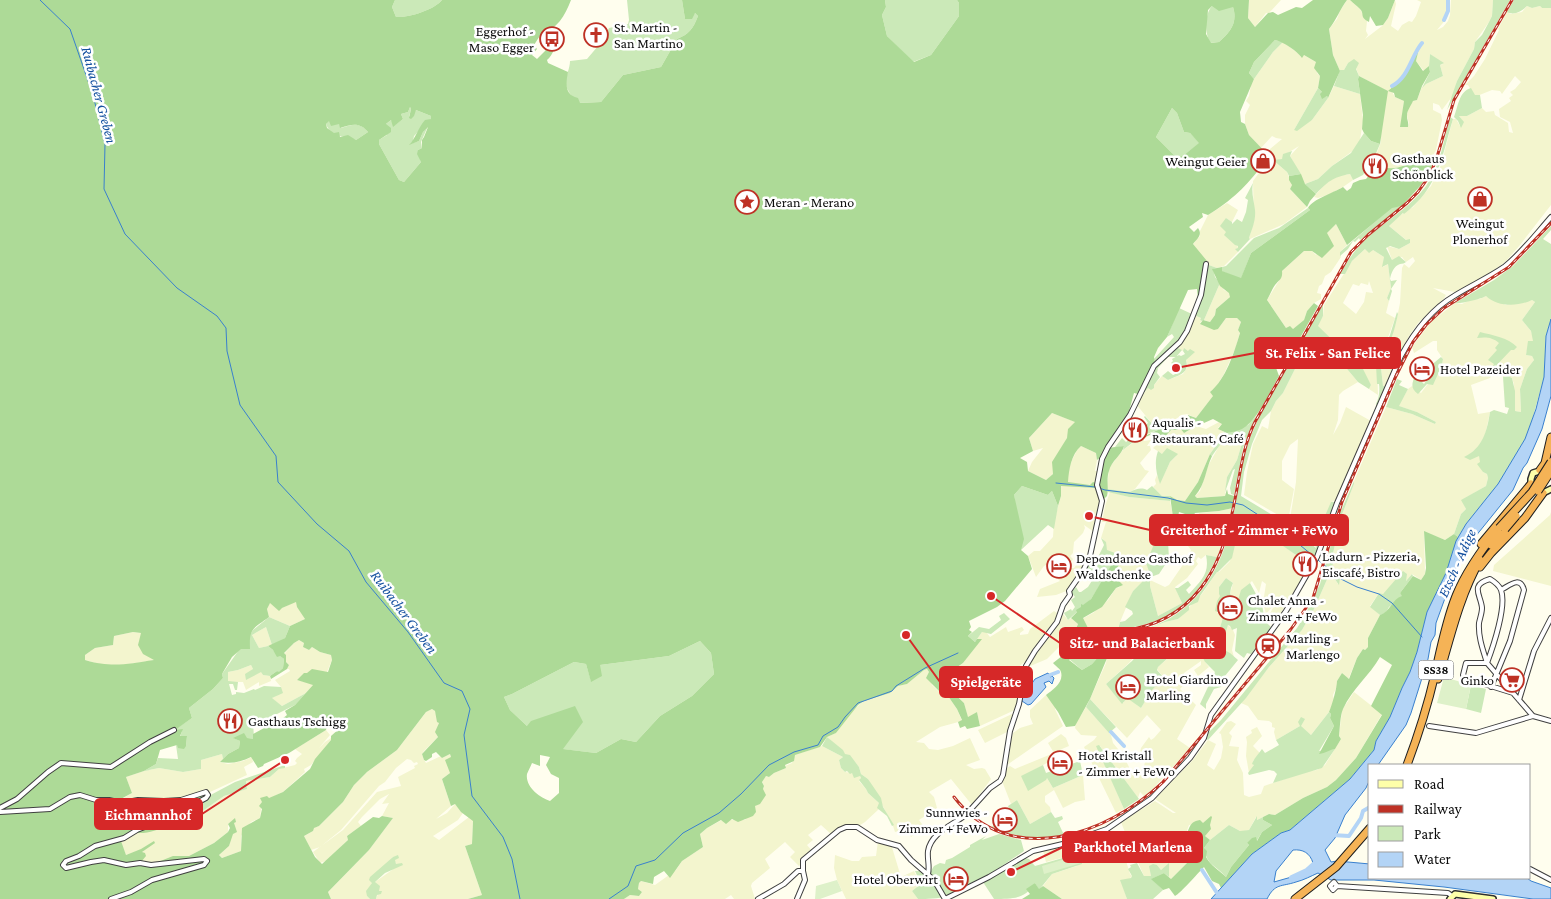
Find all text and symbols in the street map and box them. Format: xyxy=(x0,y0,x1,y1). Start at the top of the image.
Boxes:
place label: St. Martin - San Martino xyxy=(614,19,683,51)
church icon: St. Martin - San Martino xyxy=(583,22,609,48)
place label: Eggerhof - Maso Egger xyxy=(469,23,534,55)
bus stop icon: Eggerhof - Maso Egger xyxy=(539,26,565,52)
water label: Ruibacher Greben xyxy=(78,45,120,146)
shop icon: Weingut Geier xyxy=(1250,148,1276,174)
place label: Gasthaus Schönblick xyxy=(1392,150,1454,182)
place label: Weingut Geier xyxy=(1165,153,1246,169)
restaurant icon: Gasthaus Schönblick xyxy=(1362,153,1388,179)
shop icon: Weingut Plonerhof xyxy=(1467,186,1493,212)
place icon: Meran - Merano xyxy=(734,189,760,215)
place label: Meran - Merano xyxy=(764,194,854,210)
place label: Weingut Plonerhof xyxy=(1453,215,1508,247)
callout: St. Felix - San Felice xyxy=(1255,338,1400,368)
text: St. Felix - San Felice xyxy=(1265,345,1391,361)
hotel icon: Hotel Pazeider xyxy=(1409,356,1435,382)
place label: Hotel Pazeider xyxy=(1440,361,1521,377)
place label: Aqualis - Restaurant, Café xyxy=(1152,414,1244,446)
restaurant icon: Aqualis - Restaurant, Café xyxy=(1122,417,1148,443)
callout: Greiterhof - Zimmer + FeWo xyxy=(1150,515,1348,545)
text: Greiterhof - Zimmer + FeWo xyxy=(1160,522,1338,538)
water label: Etsch - Adige xyxy=(1435,526,1480,600)
place label: Ladurn - Pizzeria, Eiscafé, Bistro xyxy=(1322,548,1420,580)
place label: Dependance Gasthof Waldschenke xyxy=(1076,550,1193,582)
restaurant icon: Ladurn - Pizzeria, Eiscafé, Bistro xyxy=(1292,551,1318,577)
hotel icon: Dependance Gasthof Waldschenke xyxy=(1046,553,1072,579)
water label: Ruibacher Greben xyxy=(368,567,441,657)
place label: Chalet Anna - Zimmer + FeWo xyxy=(1248,592,1337,624)
hotel icon: Chalet Anna - Zimmer + FeWo xyxy=(1217,595,1243,621)
callout: Sitz- und Balacierbank xyxy=(1060,628,1225,658)
place label: Marling - Marlengo xyxy=(1286,630,1340,662)
station icon: Marling - Marlengo xyxy=(1255,633,1281,659)
text: Sitz- und Balacierbank xyxy=(1070,635,1215,651)
road number: SS38 xyxy=(1418,660,1454,680)
callout: Spielgeräte xyxy=(940,667,1032,697)
supermarket icon: Ginko xyxy=(1499,667,1525,693)
place label: Hotel Giardino Marling xyxy=(1146,671,1228,703)
place label: Ginko xyxy=(1460,672,1494,688)
text: Spielgeräte xyxy=(950,674,1022,690)
hotel icon: Hotel Giardino Marling xyxy=(1115,674,1141,700)
restaurant icon: Gasthaus Tschigg xyxy=(217,708,243,734)
place label: Gasthaus Tschigg xyxy=(248,713,346,729)
place label: Hotel Kristall - Zimmer + FeWo xyxy=(1078,747,1175,779)
hotel icon: Hotel Kristall - Zimmer + FeWo xyxy=(1047,750,1073,776)
legend xyxy=(1368,764,1531,879)
text: Road xyxy=(1414,776,1445,792)
callout: Eichmannhof xyxy=(95,799,202,829)
text: Railway xyxy=(1414,801,1462,818)
place label: Sunnwies - Zimmer + FeWo xyxy=(899,804,988,836)
text: Eichmannhof xyxy=(105,807,192,823)
hotel icon: Sunnwies - Zimmer + FeWo xyxy=(992,807,1018,833)
text: Park xyxy=(1414,826,1441,842)
callout: Parkhotel Marlena xyxy=(1063,832,1202,862)
text: Parkhotel Marlena xyxy=(1074,839,1193,855)
text: Water xyxy=(1414,851,1451,867)
hotel icon: Hotel Oberwirt xyxy=(943,866,969,892)
place label: Hotel Oberwirt xyxy=(854,871,938,887)

